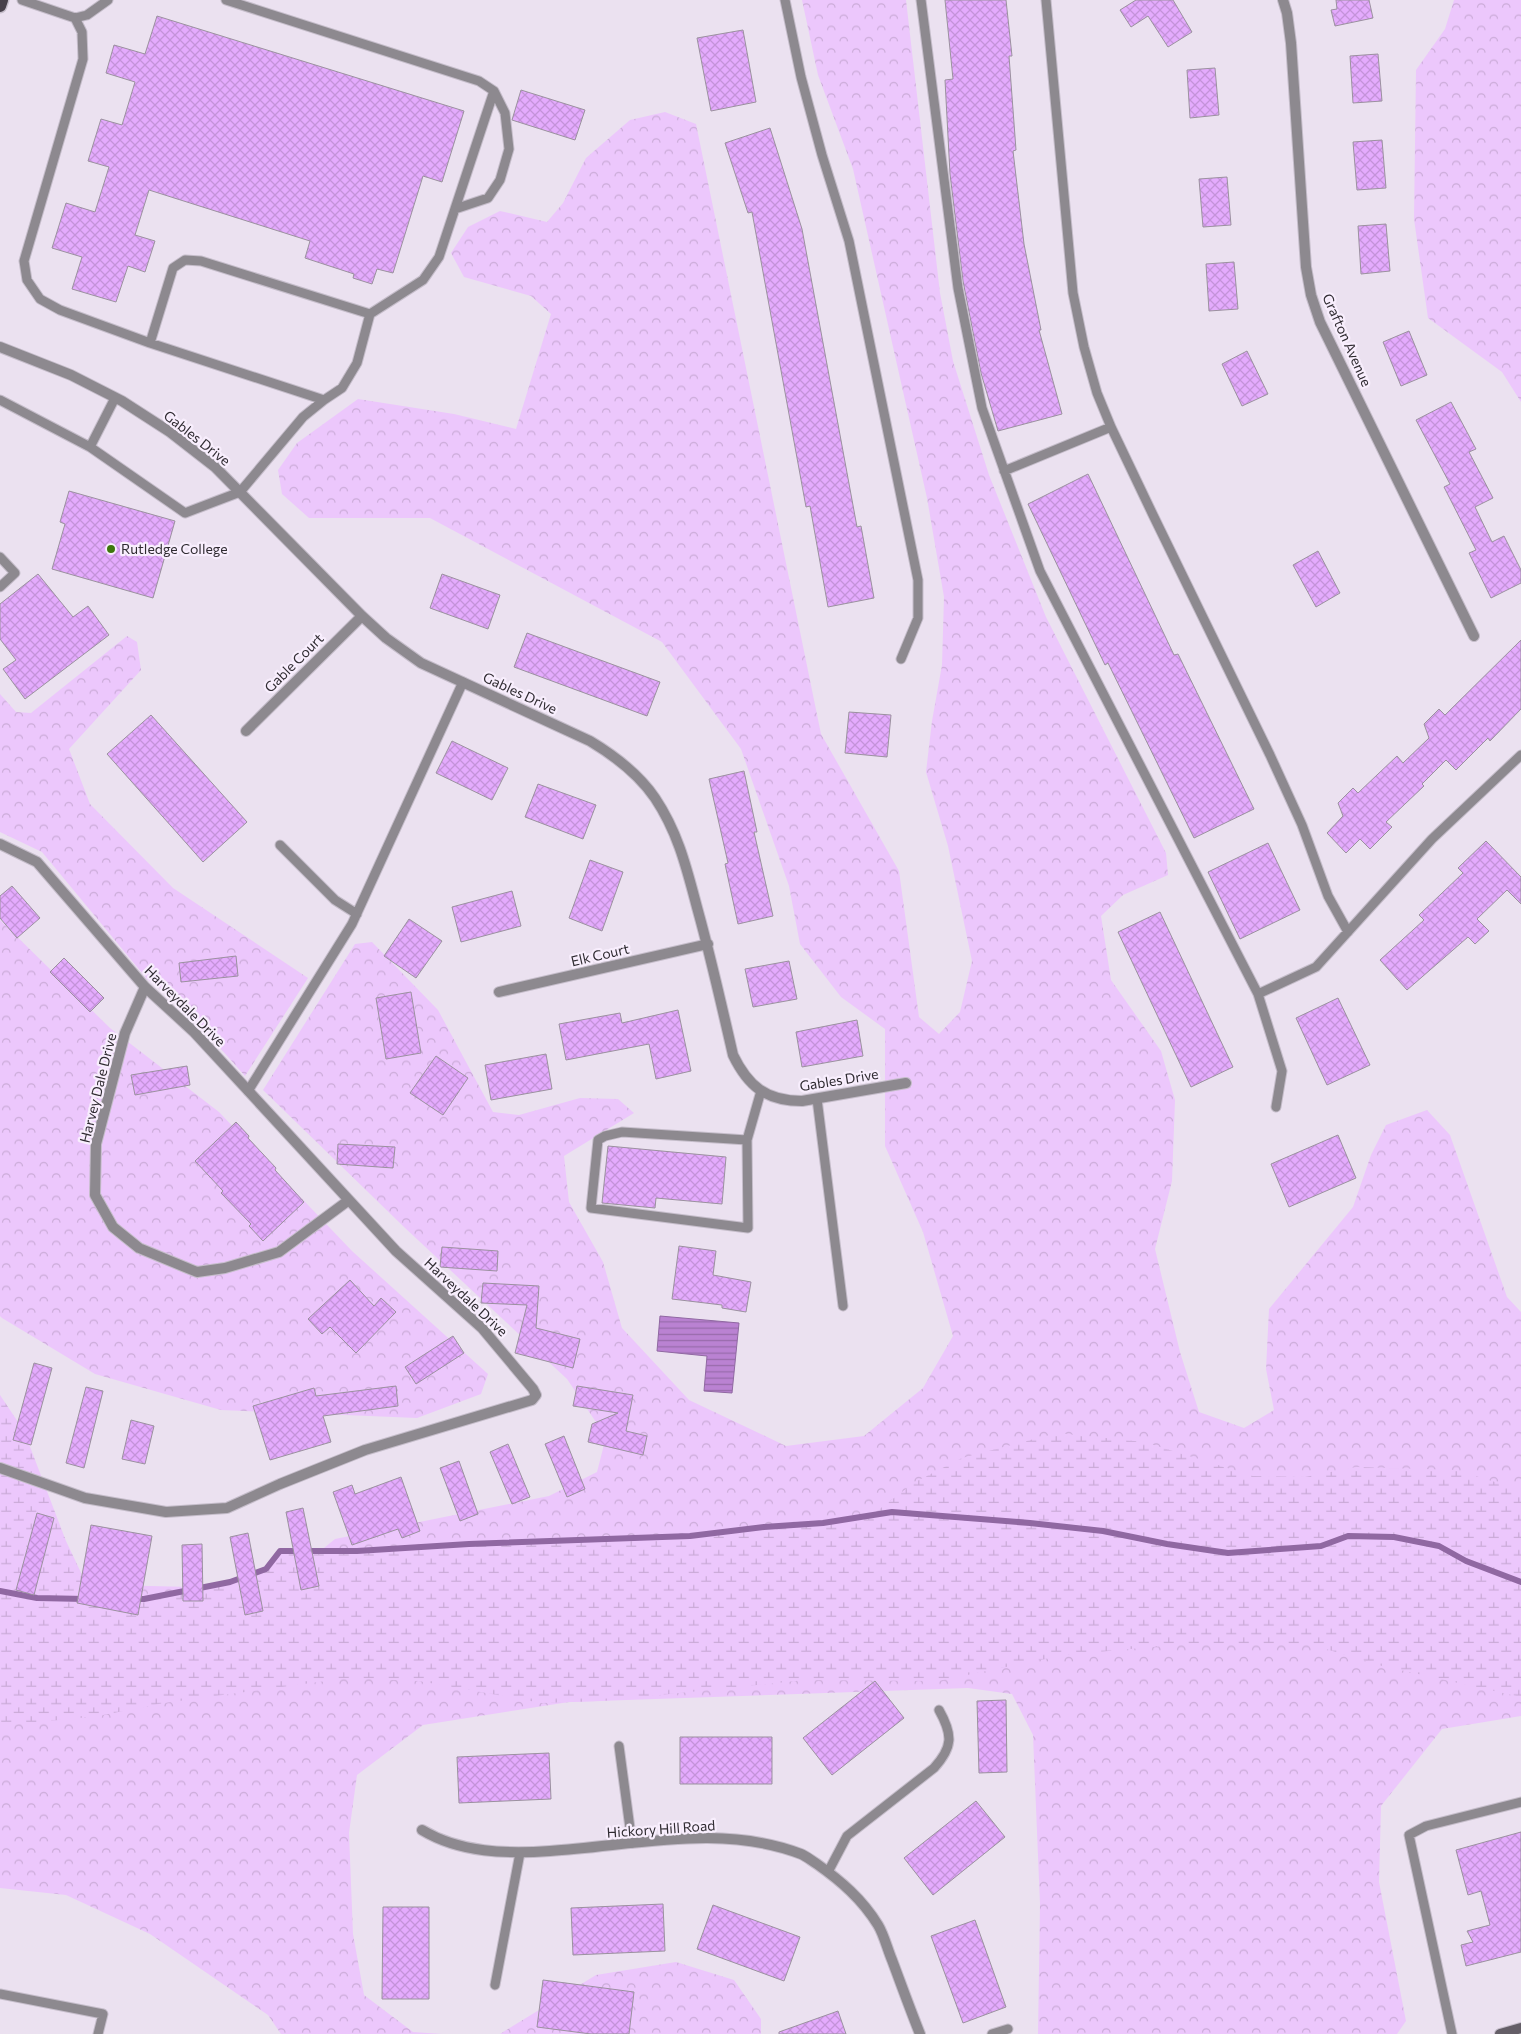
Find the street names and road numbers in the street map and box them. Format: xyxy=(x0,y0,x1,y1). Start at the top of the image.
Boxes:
street label: Grafton Avenue xyxy=(1319,291,1376,389)
street label: Gables Drive xyxy=(161,406,234,469)
street label: Gable Court xyxy=(261,629,327,696)
street label: Gables Drive xyxy=(481,668,560,717)
street label: Elk Court xyxy=(569,940,631,969)
street label: Harveydale Drive xyxy=(141,962,229,1050)
street label: Harvey Dale Drive xyxy=(76,1031,119,1145)
street label: Gables Drive xyxy=(798,1065,880,1094)
street label: Harveydale Drive xyxy=(421,1254,511,1339)
street label: Hickory Hill Road xyxy=(606,1816,716,1841)

